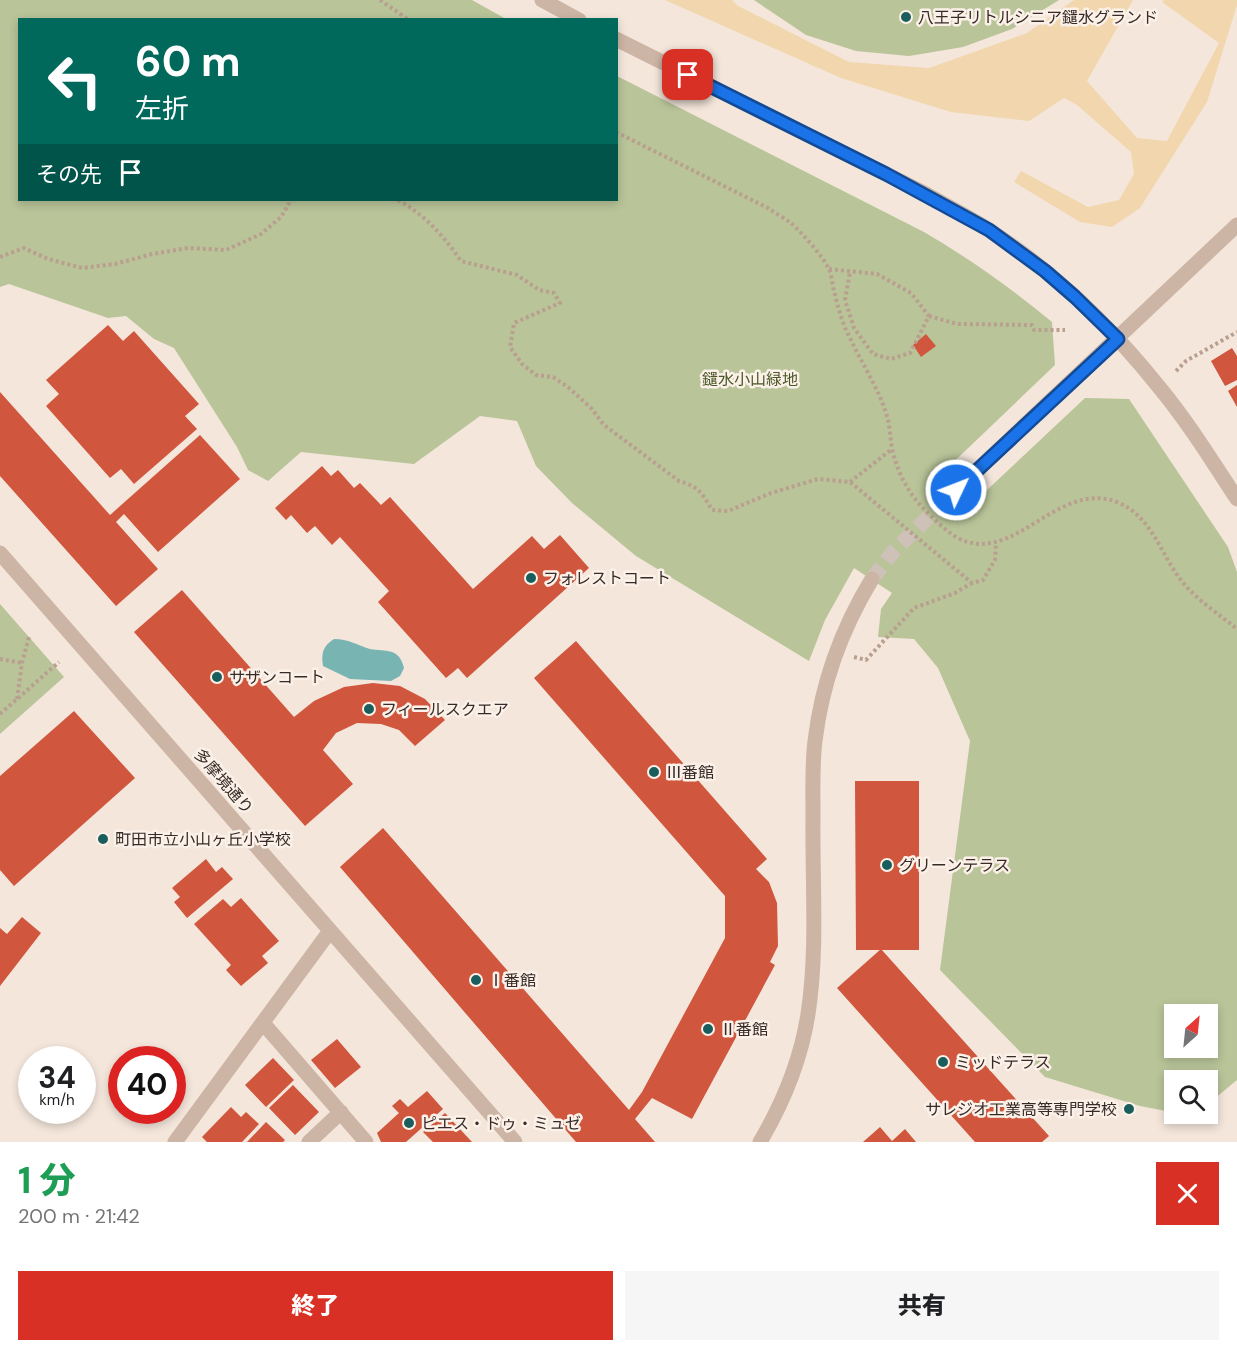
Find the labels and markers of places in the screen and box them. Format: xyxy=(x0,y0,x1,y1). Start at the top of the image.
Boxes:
place label: 八王子リトルシニア鑓水グランド xyxy=(918,7,1158,28)
marker: 八王子リトルシニア鑓水グランド xyxy=(899,10,913,24)
pin xyxy=(662,49,713,100)
place label: フォレストコート xyxy=(543,568,671,589)
marker: フォレストコート xyxy=(524,571,538,585)
place label: サザンコート xyxy=(229,667,325,688)
marker: サザンコート xyxy=(210,670,224,684)
place label: フィールスクエア xyxy=(381,699,509,720)
marker: フィールスクエア xyxy=(362,702,376,716)
place label: Ⅲ番館 xyxy=(666,762,714,783)
marker: Ⅲ番館 xyxy=(647,765,661,779)
place label: 町田市立小山ヶ丘小学校 xyxy=(115,829,291,850)
marker: 町田市立小山ヶ丘小学校 xyxy=(96,832,110,846)
place label: グリーンテラス xyxy=(899,855,1010,876)
marker: グリーンテラス xyxy=(880,858,894,872)
place label: Ⅰ番館 xyxy=(488,970,536,991)
marker: Ⅰ番館 xyxy=(469,973,483,987)
place label: Ⅱ番館 xyxy=(720,1019,768,1040)
marker: Ⅱ番館 xyxy=(701,1022,715,1036)
place label: ミッドテラス xyxy=(955,1052,1051,1073)
marker: ミッドテラス xyxy=(936,1055,950,1069)
place label: サレジオ工業高等専門学校 xyxy=(925,1099,1117,1120)
marker: サレジオ工業高等専門学校 xyxy=(1122,1102,1136,1116)
place label: ピエス・ドゥ・ミュゼ xyxy=(421,1113,581,1134)
marker: ピエス・ドゥ・ミュゼ xyxy=(402,1116,416,1130)

